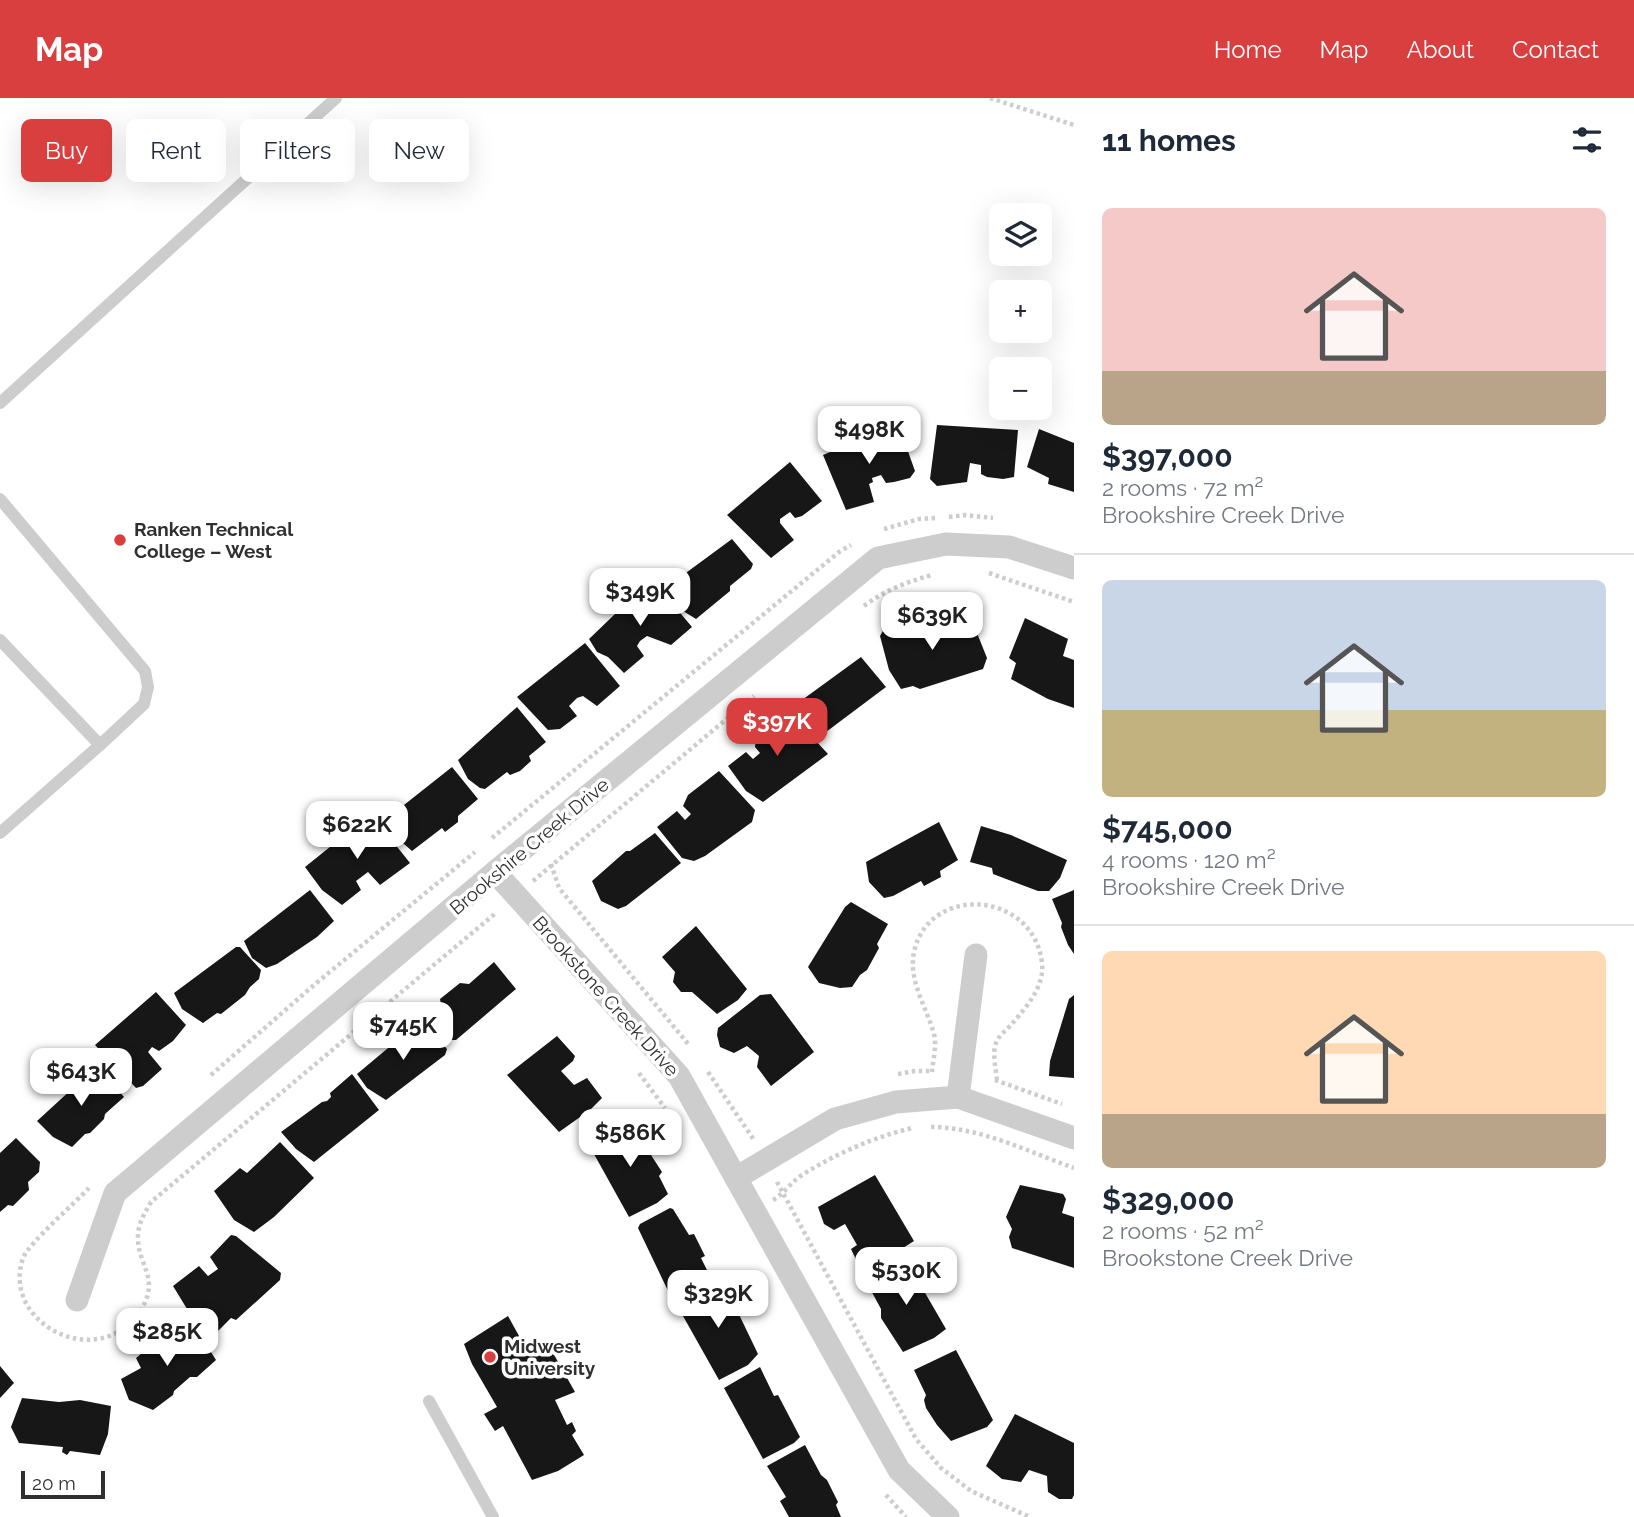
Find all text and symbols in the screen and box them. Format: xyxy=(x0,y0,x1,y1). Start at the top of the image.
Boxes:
text: Map xyxy=(35,30,103,69)
text: Home xyxy=(1214,35,1282,64)
text: Map xyxy=(1320,35,1368,64)
text: About xyxy=(1406,35,1474,64)
text: Contact xyxy=(1512,35,1599,64)
chip: Buy xyxy=(21,119,112,182)
chip: Rent xyxy=(126,119,226,182)
chip: Filters xyxy=(240,119,355,182)
chip: New xyxy=(369,119,469,182)
icon: filters xyxy=(1568,121,1606,159)
text: 11 homes xyxy=(1102,123,1236,158)
map controls xyxy=(989,203,1052,420)
button: layers xyxy=(989,203,1052,266)
icon: home xyxy=(1291,253,1417,379)
button: + xyxy=(989,280,1052,343)
button: − xyxy=(989,357,1052,420)
pin: $498K xyxy=(820,406,918,466)
text: $498K xyxy=(834,415,904,442)
text: $397,000 xyxy=(1102,439,1233,474)
text: 2 rooms · 72 m² xyxy=(1102,474,1263,501)
text: Brookshire Creek Drive xyxy=(1102,501,1345,528)
place label: Ranken Technical College – West xyxy=(134,518,294,562)
marker: Ranken Technical College – West xyxy=(112,532,128,548)
pin: $349K xyxy=(591,568,689,628)
text: $349K xyxy=(605,577,675,604)
pin: $639K xyxy=(883,592,981,652)
text: $639K xyxy=(897,601,967,628)
icon: home xyxy=(1291,625,1417,751)
pin: $397K xyxy=(728,698,826,758)
text: $397K xyxy=(742,707,812,734)
street label: Brookshire Creek Drive xyxy=(445,773,613,919)
pin: $622K xyxy=(308,802,406,861)
text: $622K xyxy=(322,810,392,837)
text: $745,000 xyxy=(1102,811,1233,846)
text: 4 rooms · 120 m² xyxy=(1102,846,1276,873)
text: Brookshire Creek Drive xyxy=(1102,873,1345,900)
street label: Brookstone Creek Drive xyxy=(528,912,684,1080)
icon: home xyxy=(1291,996,1417,1122)
pin: $745K xyxy=(354,1002,452,1062)
text: $745K xyxy=(369,1011,437,1038)
pin: $643K xyxy=(32,1048,130,1108)
text: $643K xyxy=(46,1057,116,1084)
pin: $586K xyxy=(581,1110,679,1169)
text: $586K xyxy=(595,1118,665,1145)
text: $329,000 xyxy=(1102,1182,1234,1217)
text: 2 rooms · 52 m² xyxy=(1102,1217,1264,1244)
text: Brookstone Creek Drive xyxy=(1102,1244,1353,1271)
pin: $530K xyxy=(857,1248,955,1307)
text: $530K xyxy=(871,1256,941,1283)
pin: $329K xyxy=(669,1270,767,1330)
text: $329K xyxy=(683,1279,753,1306)
pin: $285K xyxy=(118,1308,216,1368)
text: $285K xyxy=(132,1317,202,1344)
place label: Midwest University xyxy=(504,1335,596,1379)
marker: Midwest University xyxy=(482,1349,498,1365)
scale bar xyxy=(21,1468,105,1500)
text: 20 m xyxy=(32,1472,76,1494)

